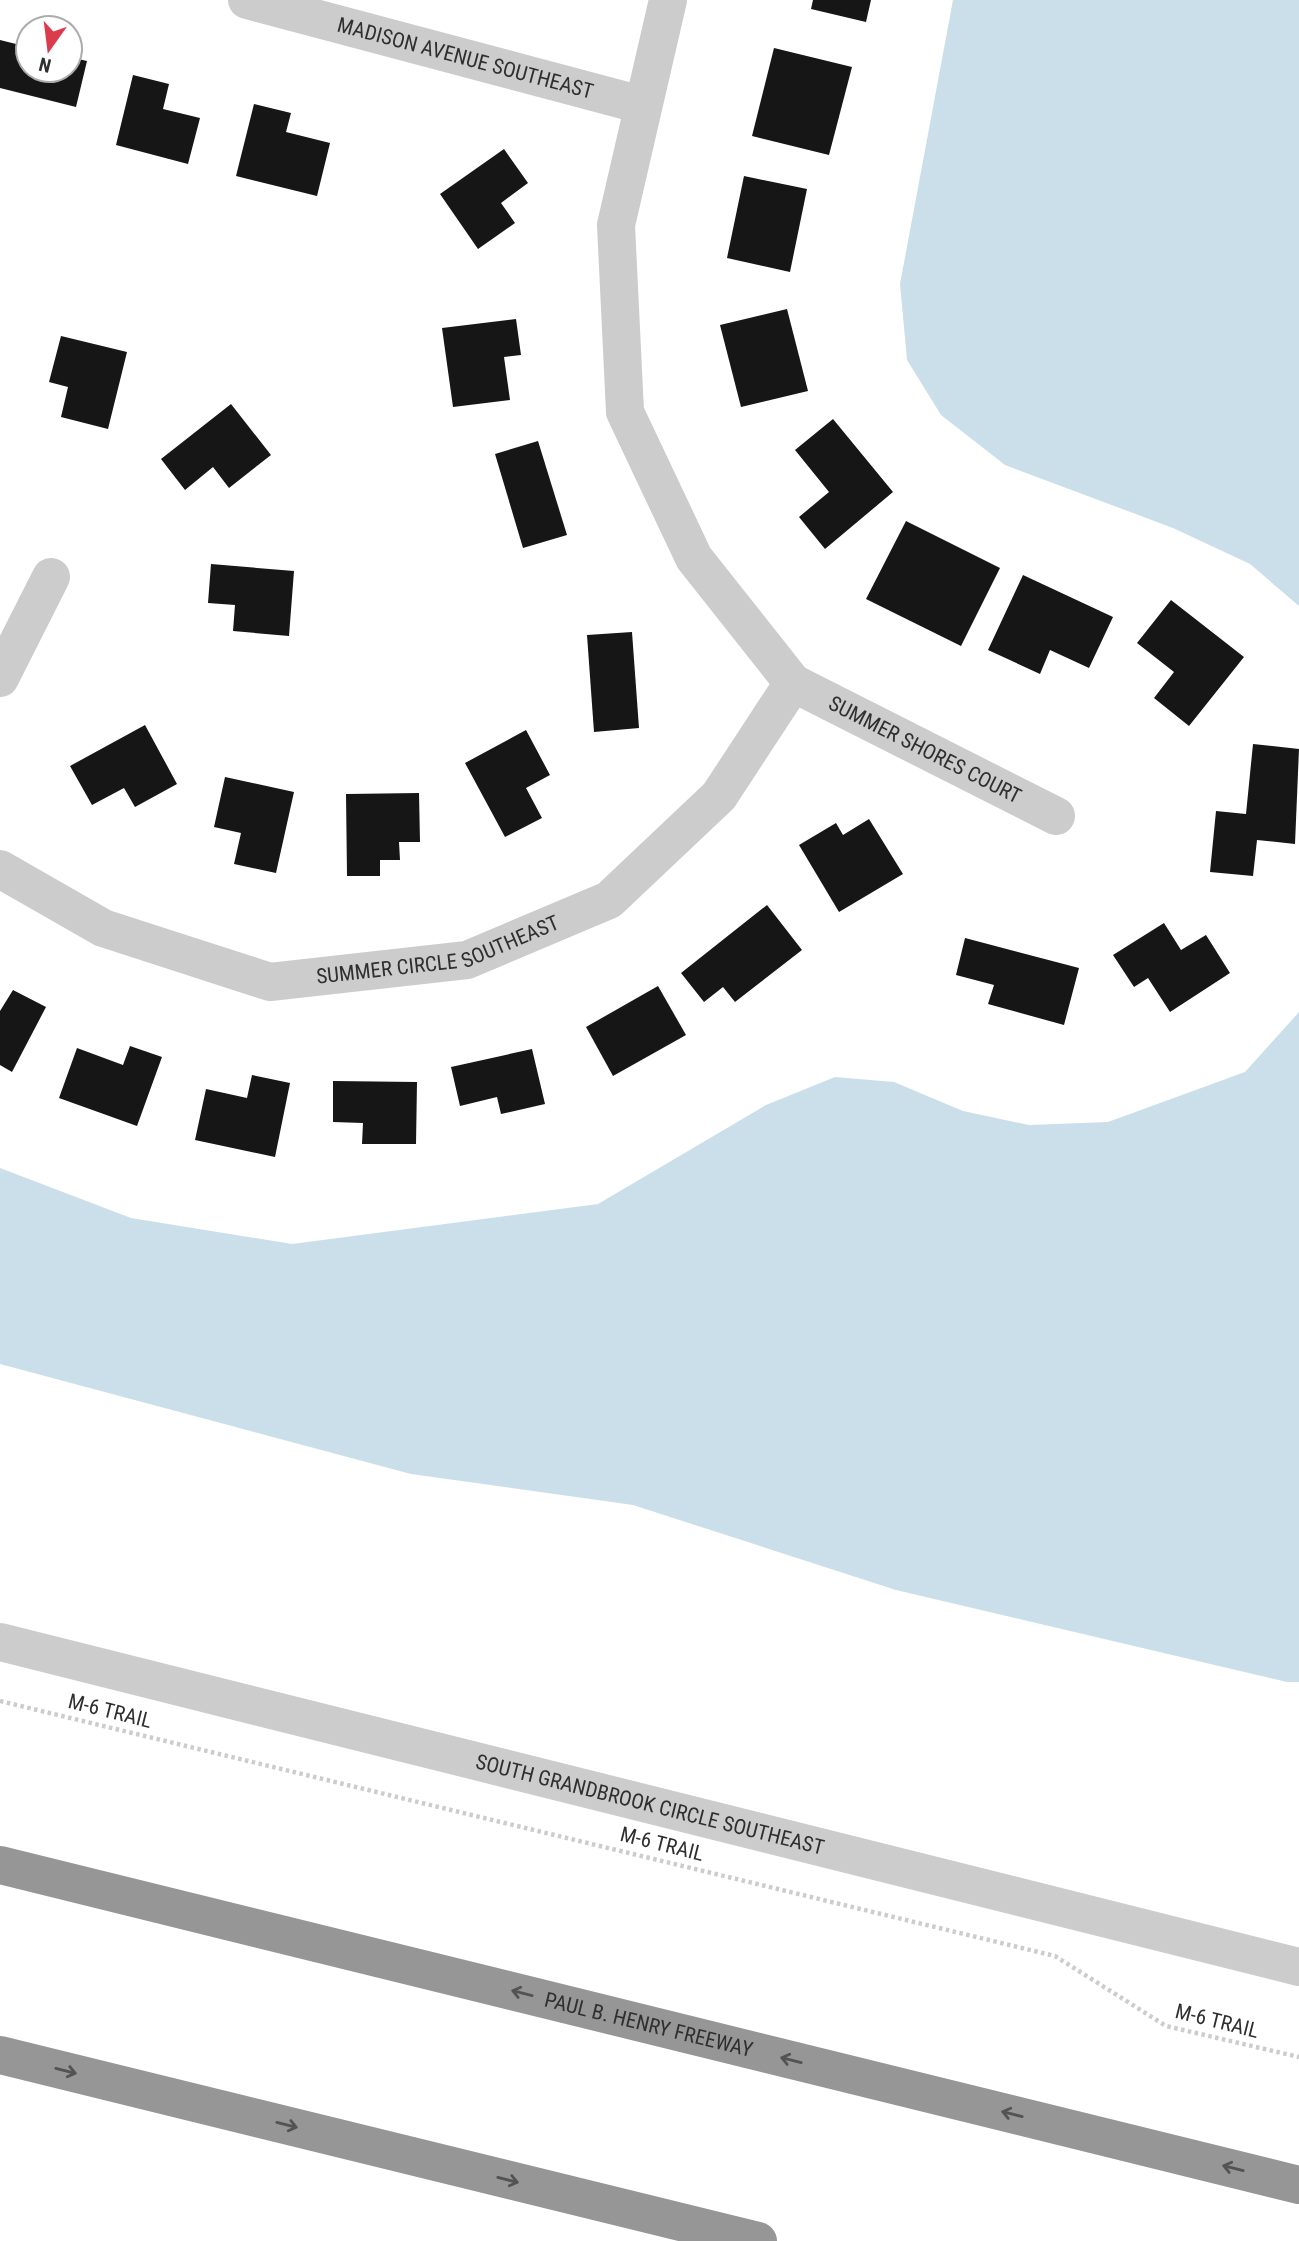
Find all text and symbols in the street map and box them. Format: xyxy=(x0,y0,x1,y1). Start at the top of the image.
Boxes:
street label: MADISON AVENUE SOUTHEAST xyxy=(335,13,596,104)
north arrow xyxy=(14,14,84,84)
text: N xyxy=(37,52,53,78)
street label: SUMMER SHORES COURT xyxy=(825,691,1025,808)
street label: SUMMER CIRCLE SOUTHEAST xyxy=(315,911,563,989)
street label: M-6 TRAIL xyxy=(66,1689,154,1733)
street label: SOUTH GRANDBROOK CIRCLE SOUTHEAST xyxy=(473,1750,827,1860)
street label: M-6 TRAIL xyxy=(618,1822,706,1866)
one-way arrow xyxy=(512,1986,534,1999)
street label: PAUL B. HENRY FREEWAY xyxy=(542,1988,755,2062)
street label: M-6 TRAIL xyxy=(1173,1999,1261,2043)
one-way arrow xyxy=(780,2052,803,2066)
one-way arrow xyxy=(54,2065,77,2078)
one-way arrow xyxy=(1001,2107,1024,2120)
one-way arrow xyxy=(275,2119,298,2132)
one-way arrow xyxy=(1222,2161,1245,2174)
one-way arrow xyxy=(496,2173,519,2187)

